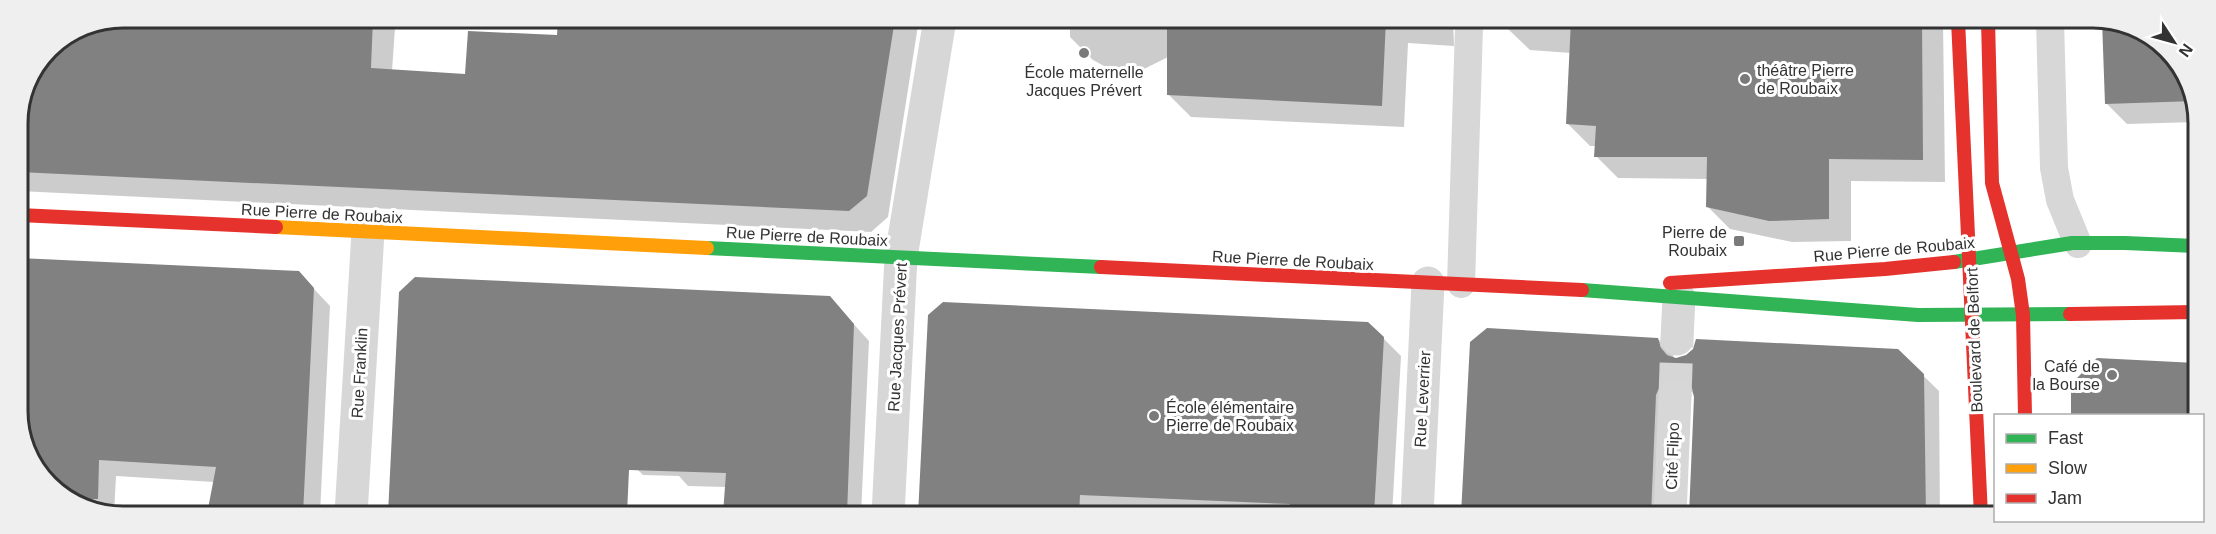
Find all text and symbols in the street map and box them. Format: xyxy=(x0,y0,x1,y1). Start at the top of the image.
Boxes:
north arrow xyxy=(2144,12,2204,72)
text: N xyxy=(2175,41,2196,60)
marker: École maternelle Jacques Prévert xyxy=(1077,46,1091,60)
place label: théâtre Pierre de Roubaix xyxy=(1757,62,1854,97)
place label: École maternelle Jacques Prévert xyxy=(1024,63,1144,99)
marker: théâtre Pierre de Roubaix xyxy=(1738,72,1752,86)
street label: Rue Pierre de Roubaix xyxy=(241,201,403,226)
street label: Rue Pierre de Roubaix xyxy=(726,224,888,249)
place label: Pierre de Roubaix xyxy=(1662,224,1727,259)
marker: Pierre de Roubaix xyxy=(1732,234,1746,248)
street label: Rue Pierre de Roubaix xyxy=(1813,234,1975,265)
street label: Rue Pierre de Roubaix xyxy=(1212,248,1374,273)
street label: Rue Jacques Prévert xyxy=(885,261,910,412)
street label: Boulevard de Belfort xyxy=(1963,267,1986,413)
street label: Rue Franklin xyxy=(349,327,370,419)
street label: Rue Leverrier xyxy=(1411,350,1434,448)
place label: Café de la Bourse xyxy=(2032,358,2100,393)
marker: Café de la Bourse xyxy=(2105,368,2119,382)
place label: École élémentaire Pierre de Roubaix xyxy=(1166,398,1294,434)
marker: École élémentaire Pierre de Roubaix xyxy=(1147,409,1161,423)
legend xyxy=(1994,414,2204,522)
street label: Cité Flipo xyxy=(1663,422,1682,490)
text: Fast xyxy=(2048,428,2083,448)
text: Slow xyxy=(2048,458,2088,478)
text: Jam xyxy=(2048,488,2082,508)

